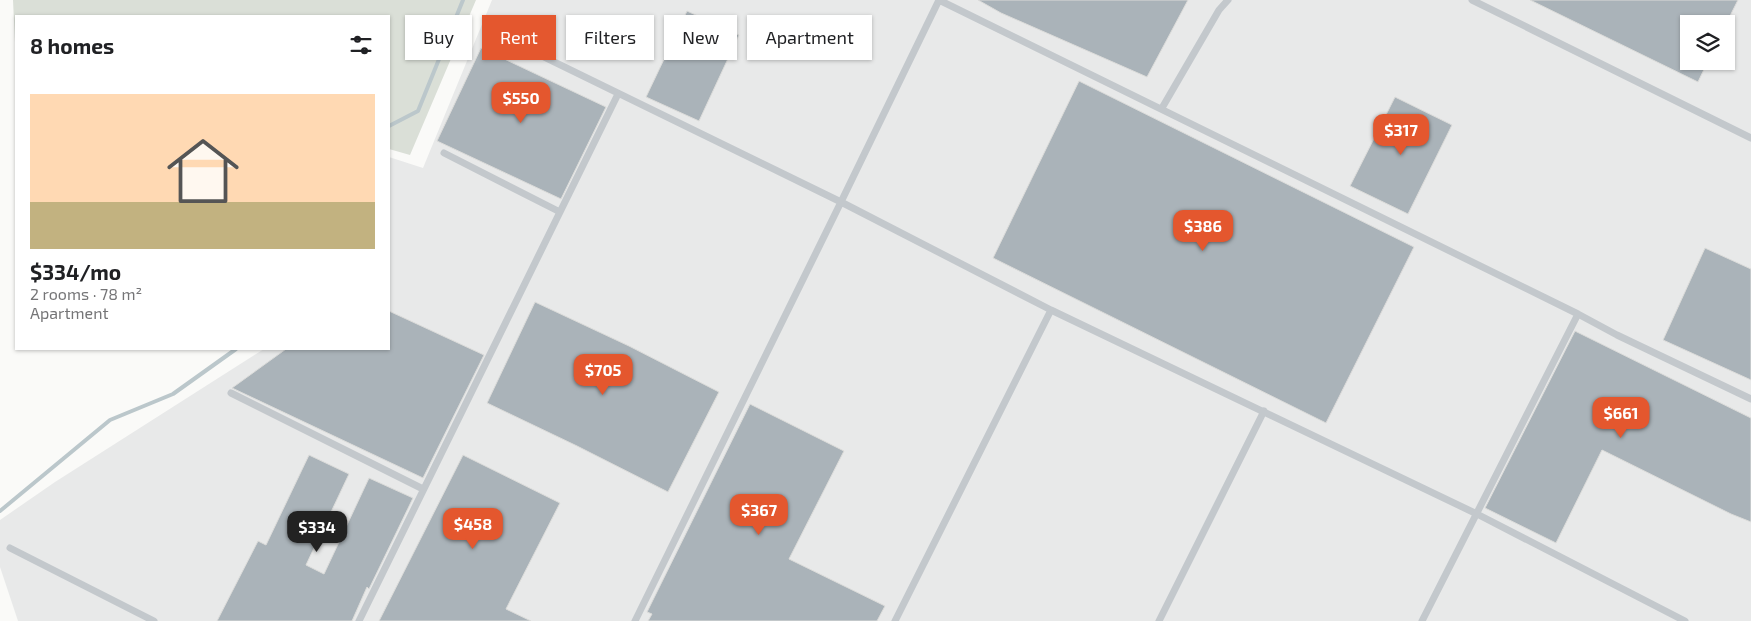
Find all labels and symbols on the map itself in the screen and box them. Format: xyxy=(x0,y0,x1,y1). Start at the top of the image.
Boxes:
pin: $550 xyxy=(491,82,551,124)
pin: $317 xyxy=(1371,114,1431,156)
pin: $386 xyxy=(1173,210,1233,252)
pin: $705 xyxy=(573,354,633,396)
pin: $661 xyxy=(1591,396,1651,439)
pin: $367 xyxy=(729,494,789,536)
pin: $458 xyxy=(443,508,503,550)
pin: $334 xyxy=(287,510,347,553)

